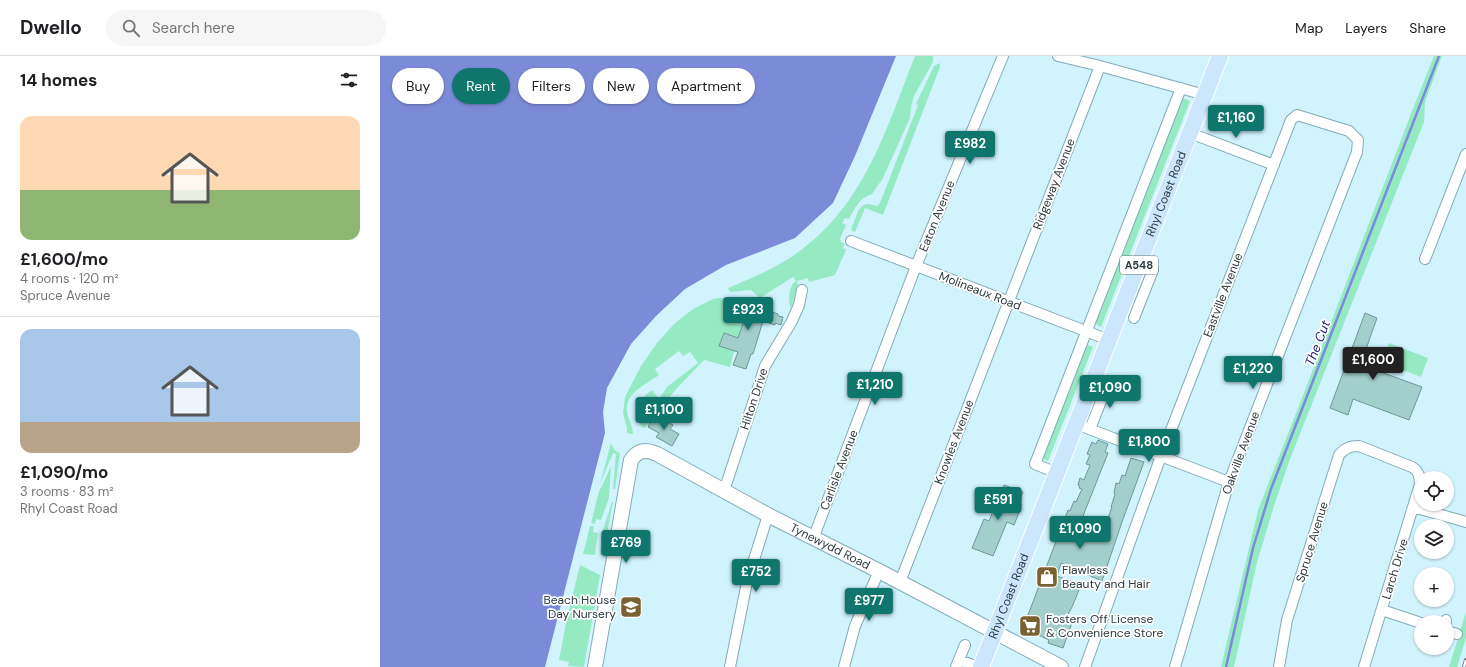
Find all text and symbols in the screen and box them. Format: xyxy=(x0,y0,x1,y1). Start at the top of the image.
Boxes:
search box xyxy=(106,10,386,46)
text: Dwello xyxy=(20,15,82,40)
icon: search xyxy=(120,17,142,39)
text: Search here xyxy=(152,18,235,38)
text: Map xyxy=(1295,19,1323,37)
text: Layers xyxy=(1345,19,1387,37)
text: Share xyxy=(1409,19,1446,37)
chip: Buy xyxy=(392,68,444,104)
chip: Rent xyxy=(452,68,510,104)
chip: Filters xyxy=(518,68,585,104)
chip: New xyxy=(593,68,649,104)
chip: Apartment xyxy=(657,68,755,104)
text: 14 homes xyxy=(20,69,97,91)
icon: filters xyxy=(338,69,360,91)
pin: £1,160 xyxy=(1203,105,1269,139)
text: £1,160 xyxy=(1217,109,1255,126)
pin: £982 xyxy=(946,131,994,165)
text: £982 xyxy=(954,135,986,152)
street label: Ridgeway Avenue xyxy=(1029,136,1079,232)
icon: home xyxy=(154,142,226,214)
street label: Rhyl Coast Road xyxy=(1142,149,1190,239)
street label: Eaton Avenue xyxy=(915,178,959,254)
text: £1,600/mo xyxy=(20,248,108,270)
street label: Eastville Avenue xyxy=(1200,250,1246,339)
road number: A548 xyxy=(1120,256,1158,274)
street label: Molineaux Road xyxy=(937,268,1023,314)
text: 4 rooms · 120 m² xyxy=(20,270,119,287)
text: Spruce Avenue xyxy=(20,287,110,304)
pin: £923 xyxy=(724,297,772,331)
text: £923 xyxy=(732,301,764,318)
water label: The Cut xyxy=(1301,317,1334,368)
pin: £1,600 xyxy=(1340,347,1406,381)
text: £1,600 xyxy=(1352,351,1394,368)
icon: home xyxy=(154,355,226,427)
pin: £1,220 xyxy=(1220,356,1286,390)
text: £1,220 xyxy=(1233,360,1273,377)
street label: Hilton Drive xyxy=(737,366,772,432)
pin: £1,210 xyxy=(842,372,908,406)
pin: £1,090 xyxy=(1077,375,1143,409)
text: £1,210 xyxy=(856,376,894,393)
text: £1,090 xyxy=(1089,379,1131,396)
pin: £1,100 xyxy=(631,397,697,431)
street label: Knowles Avenue xyxy=(931,397,978,487)
text: £1,100 xyxy=(644,401,684,418)
street label: Oakville Avenue xyxy=(1219,409,1263,497)
street label: Carlisle Avenue xyxy=(816,427,862,512)
pin: £1,800 xyxy=(1116,429,1182,463)
text: £1,800 xyxy=(1128,433,1170,450)
text: £1,090/mo xyxy=(20,461,108,483)
map controls xyxy=(1414,471,1454,655)
button: locate xyxy=(1414,471,1454,511)
text: 3 rooms · 83 m² xyxy=(20,483,114,500)
pin: £591 xyxy=(974,487,1022,521)
text: £591 xyxy=(984,491,1012,508)
text: Rhyl Coast Road xyxy=(20,500,118,517)
street label: Spruce Avenue xyxy=(1292,500,1332,584)
pin: £1,090 xyxy=(1047,516,1113,550)
street label: Tynewydd Road xyxy=(787,519,873,573)
button: layers xyxy=(1414,519,1454,559)
text: £1,090 xyxy=(1059,520,1101,537)
pin: £769 xyxy=(602,530,650,564)
text: £769 xyxy=(610,534,642,551)
street label: Larch Drive xyxy=(1378,537,1412,601)
street label: Rhyl Coast Road xyxy=(985,551,1033,641)
pin: £752 xyxy=(732,559,780,593)
place label: Flawless Beauty and Hair xyxy=(1062,562,1151,592)
text: £752 xyxy=(741,563,771,580)
shop icon: Flawless Beauty and Hair xyxy=(1034,564,1060,590)
button: + xyxy=(1414,567,1454,607)
pin: £977 xyxy=(845,588,893,622)
place label: Beach House Day Nursery xyxy=(543,592,616,622)
text: £977 xyxy=(854,592,884,609)
school or university icon: Beach House Day Nursery xyxy=(618,594,644,620)
place label: Fosters Off License & Convenience Store xyxy=(1046,611,1163,641)
supermarket icon: Fosters Off License & Convenience Store xyxy=(1017,613,1043,639)
button: − xyxy=(1414,615,1454,655)

